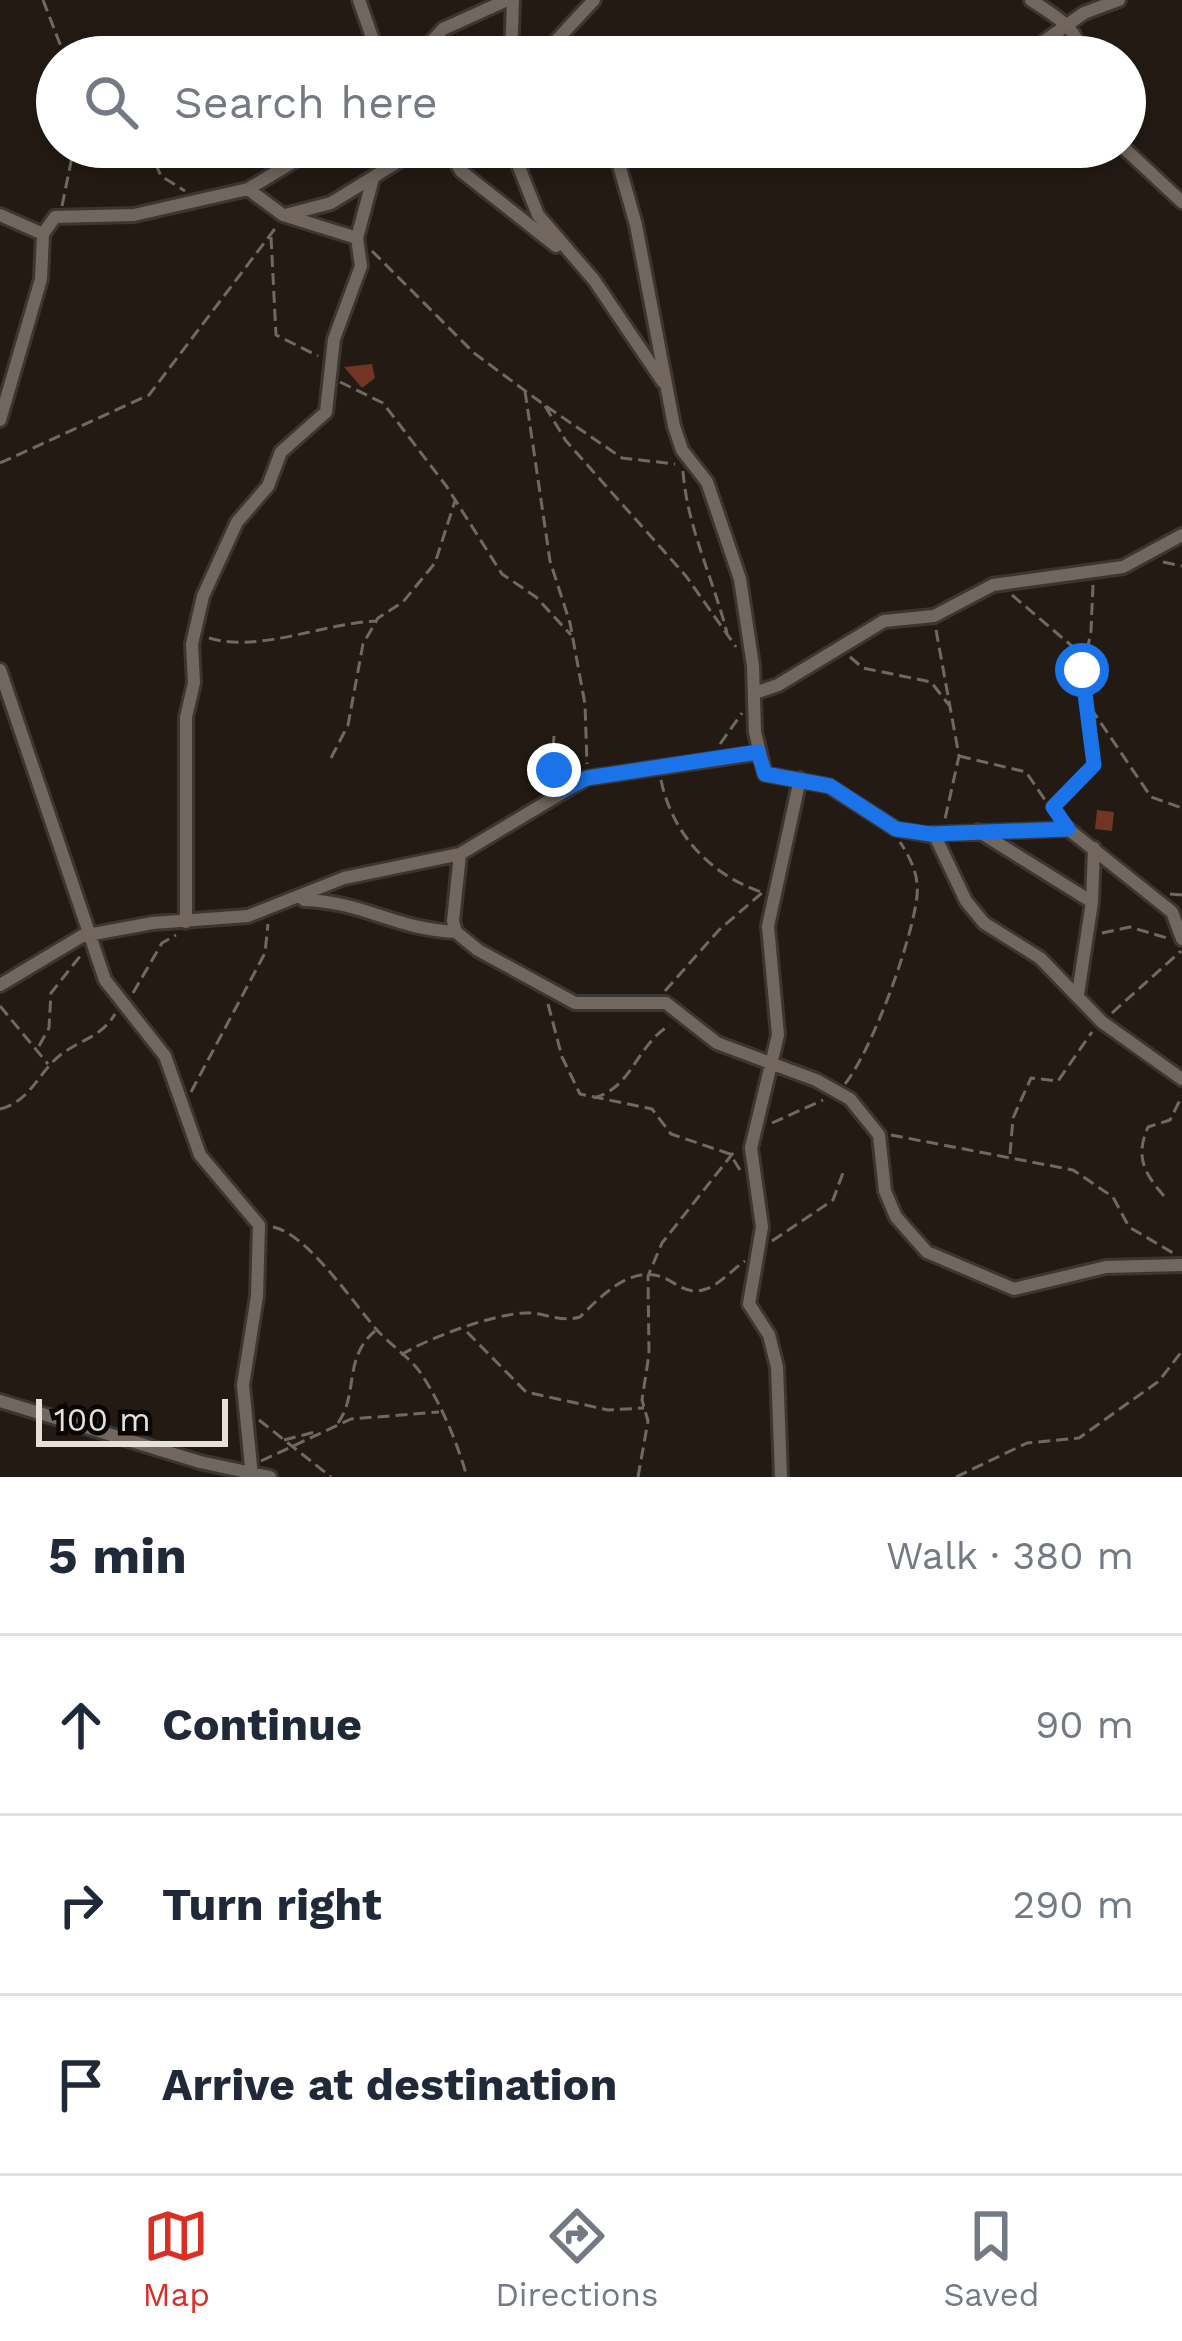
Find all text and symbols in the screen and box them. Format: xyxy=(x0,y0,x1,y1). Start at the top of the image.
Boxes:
search box xyxy=(36,36,1146,168)
icon: search xyxy=(78,69,144,135)
text: Search here xyxy=(174,76,438,129)
route start xyxy=(1055,643,1109,697)
route end xyxy=(527,743,581,797)
scale bar xyxy=(36,1393,228,1446)
text: 100 m xyxy=(54,1400,151,1439)
text: 5 min xyxy=(48,1526,187,1585)
text: Walk · 380 m xyxy=(886,1533,1134,1578)
icon: ahead xyxy=(48,1692,114,1758)
text: Continue xyxy=(162,1698,362,1751)
text: 90 m xyxy=(1035,1702,1134,1747)
icon: right xyxy=(48,1872,114,1938)
text: Turn right xyxy=(162,1878,382,1931)
text: 290 m xyxy=(1012,1882,1134,1927)
icon: arrive xyxy=(48,2052,114,2118)
text: Arrive at destination xyxy=(162,2058,617,2111)
tab: Map xyxy=(143,2203,210,2314)
tab: Directions xyxy=(495,2203,658,2314)
tab: Saved xyxy=(944,2203,1039,2314)

